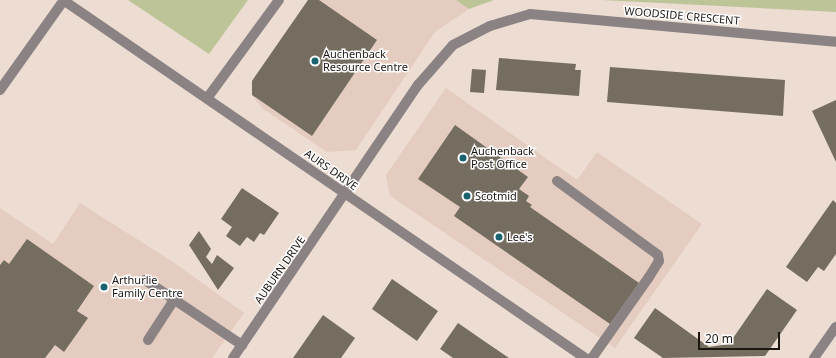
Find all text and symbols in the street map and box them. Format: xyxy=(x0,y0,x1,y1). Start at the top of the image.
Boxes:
street label: WOODSIDE CRESCENT xyxy=(624,4,740,28)
place label: Auchenback Resource Centre xyxy=(323,48,408,74)
marker: Auchenback Resource Centre xyxy=(310,56,320,66)
place label: Auchenback Post Office xyxy=(471,145,534,171)
street label: AURS DRIVE xyxy=(302,147,360,193)
marker: Auchenback Post Office xyxy=(458,153,468,163)
place label: Scotmid xyxy=(475,189,517,203)
marker: Scotmid xyxy=(462,191,472,201)
place label: Lee's xyxy=(507,230,532,244)
marker: Lee's xyxy=(494,232,504,242)
street label: AUBURN DRIVE xyxy=(252,234,308,306)
place label: Arthurlie Family Centre xyxy=(112,274,183,300)
marker: Arthurlie Family Centre xyxy=(99,282,109,292)
scale bar xyxy=(700,324,782,350)
text: 20 m xyxy=(705,330,733,347)

